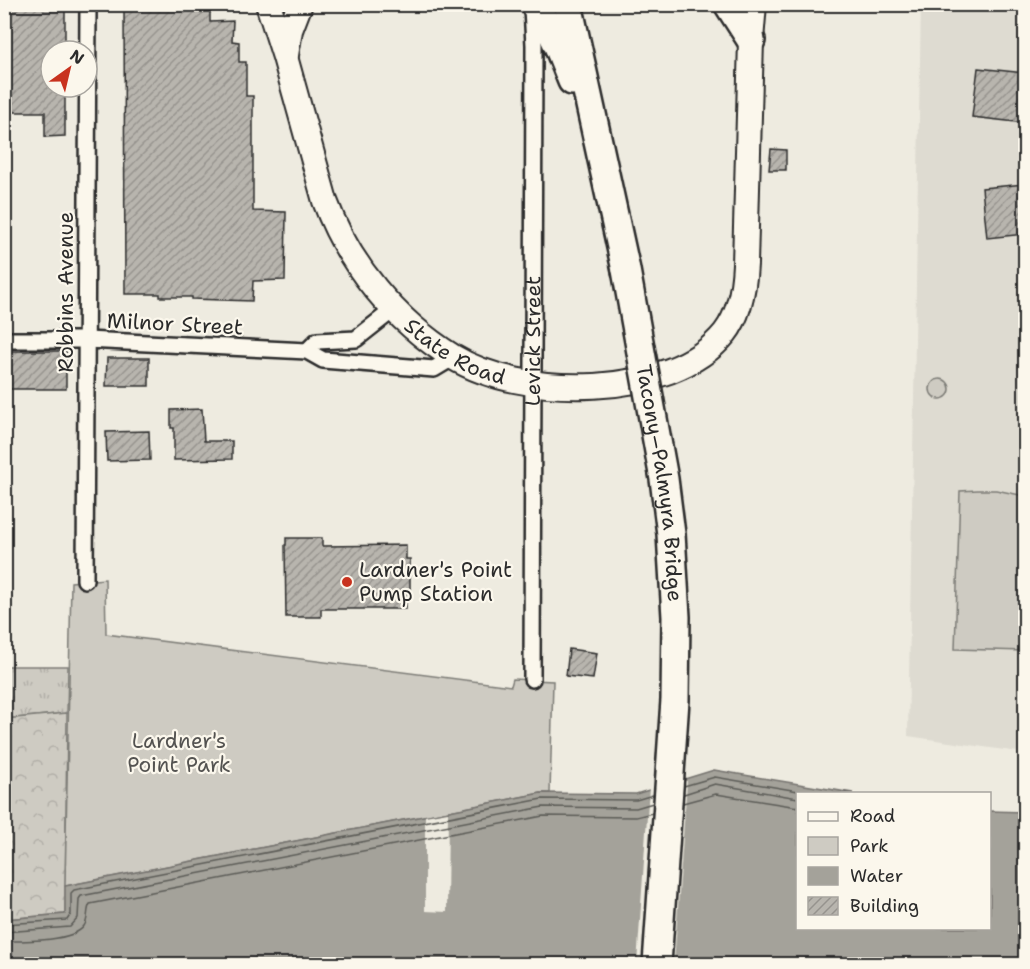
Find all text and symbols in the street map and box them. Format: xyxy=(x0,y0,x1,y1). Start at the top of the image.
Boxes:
north arrow xyxy=(39,39,99,99)
text: N xyxy=(66,45,88,69)
street label: Robbins Avenue xyxy=(52,212,80,372)
street label: Levick Street xyxy=(519,276,547,406)
street label: Milnor Street xyxy=(106,306,244,342)
street label: State Road xyxy=(398,312,509,391)
street label: Tacony–Palmyra Bridge xyxy=(629,362,689,603)
place label: Lardner's Point Pump Station xyxy=(359,556,512,608)
marker: Lardner's Point Pump Station xyxy=(340,575,354,589)
park label: Lardner's Point Park xyxy=(127,727,231,779)
legend xyxy=(796,792,991,930)
text: Road xyxy=(850,804,895,828)
text: Park xyxy=(850,834,889,858)
text: Water xyxy=(850,864,903,888)
text: Building xyxy=(850,894,919,918)

